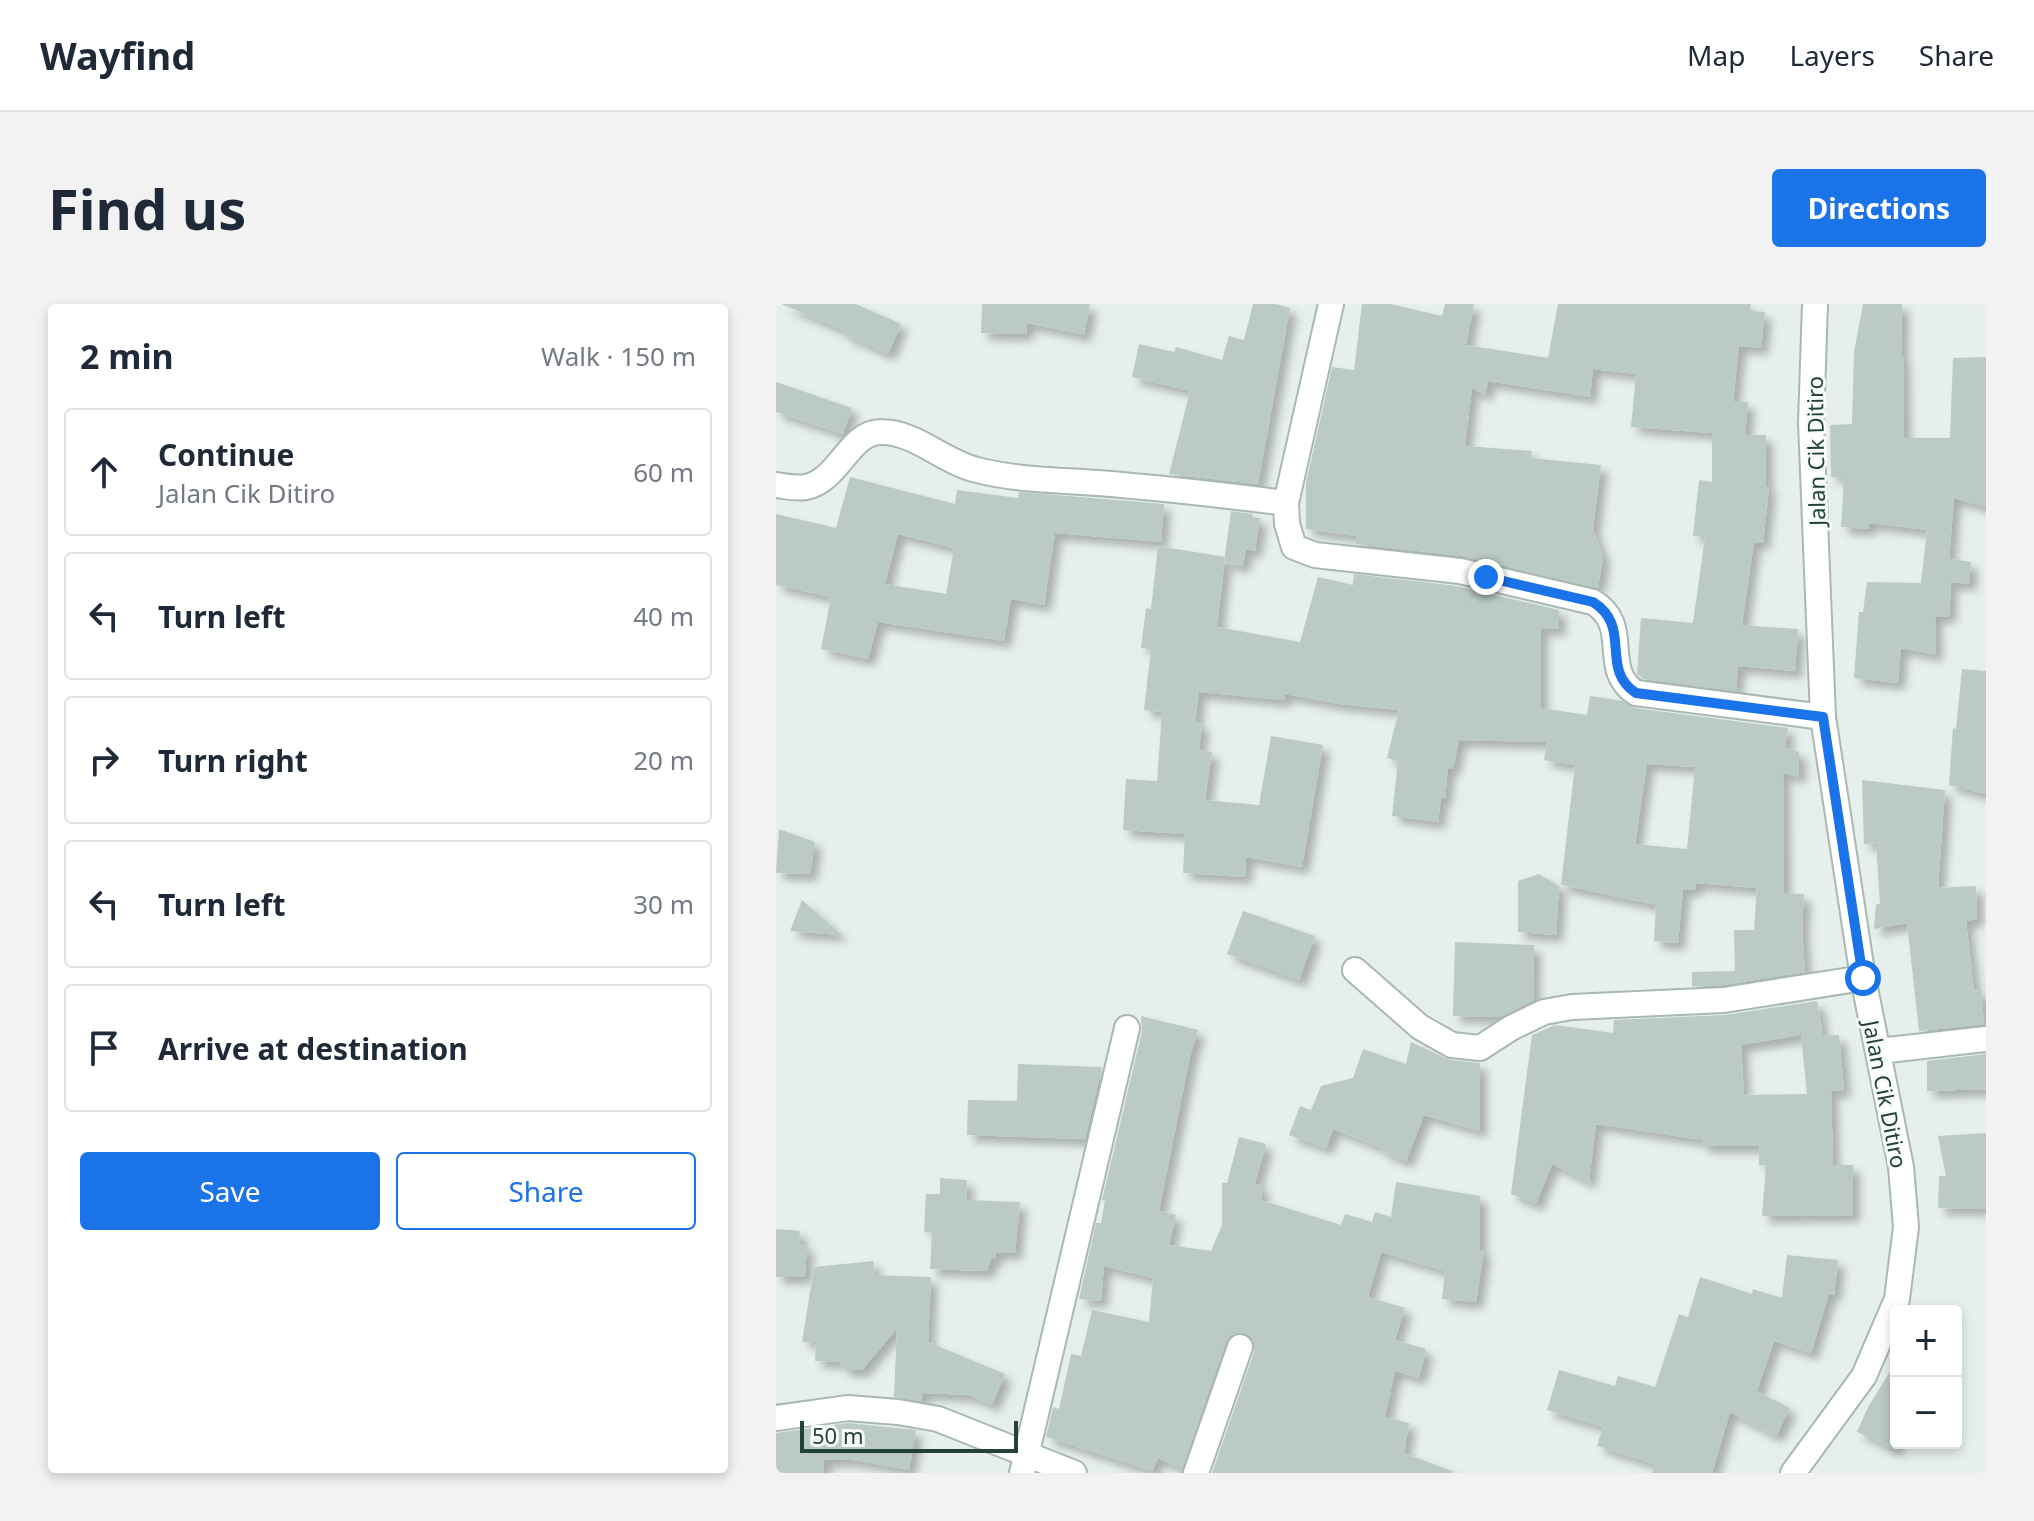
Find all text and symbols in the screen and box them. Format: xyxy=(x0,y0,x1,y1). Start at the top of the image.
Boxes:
text: Wayfind xyxy=(40,29,195,81)
text: Map xyxy=(1687,36,1745,74)
text: Layers xyxy=(1789,36,1875,74)
text: Share xyxy=(1919,36,1994,74)
button: Directions xyxy=(1772,169,1986,247)
text: Find us xyxy=(48,170,246,246)
text: 2 min xyxy=(80,333,174,379)
text: Walk · 150 m xyxy=(541,338,696,374)
street label: Jalan Cik Ditiro xyxy=(1799,376,1831,528)
text: Continue xyxy=(158,434,294,475)
icon: ahead xyxy=(82,450,126,494)
text: 60 m xyxy=(633,454,694,490)
text: Jalan Cik Ditiro xyxy=(158,475,335,511)
route end xyxy=(1468,559,1504,595)
icon: left xyxy=(82,594,126,638)
text: Turn left xyxy=(158,596,286,637)
text: 40 m xyxy=(633,598,694,634)
icon: right xyxy=(82,738,126,782)
text: Turn right xyxy=(158,740,308,781)
text: 20 m xyxy=(633,742,694,778)
icon: left xyxy=(82,882,126,926)
text: Turn left xyxy=(158,884,286,925)
text: 30 m xyxy=(633,886,694,922)
route start xyxy=(1845,960,1881,996)
street label: Jalan Cik Ditiro xyxy=(1857,1016,1915,1171)
icon: arrive xyxy=(82,1026,126,1070)
text: Arrive at destination xyxy=(158,1028,468,1069)
button: Save xyxy=(80,1152,380,1230)
button: Share xyxy=(396,1152,696,1230)
map controls xyxy=(1890,1305,1962,1449)
button: + xyxy=(1890,1305,1962,1377)
button: − xyxy=(1890,1377,1962,1449)
scale bar xyxy=(800,1417,1018,1453)
text: 50 m xyxy=(812,1420,863,1450)

